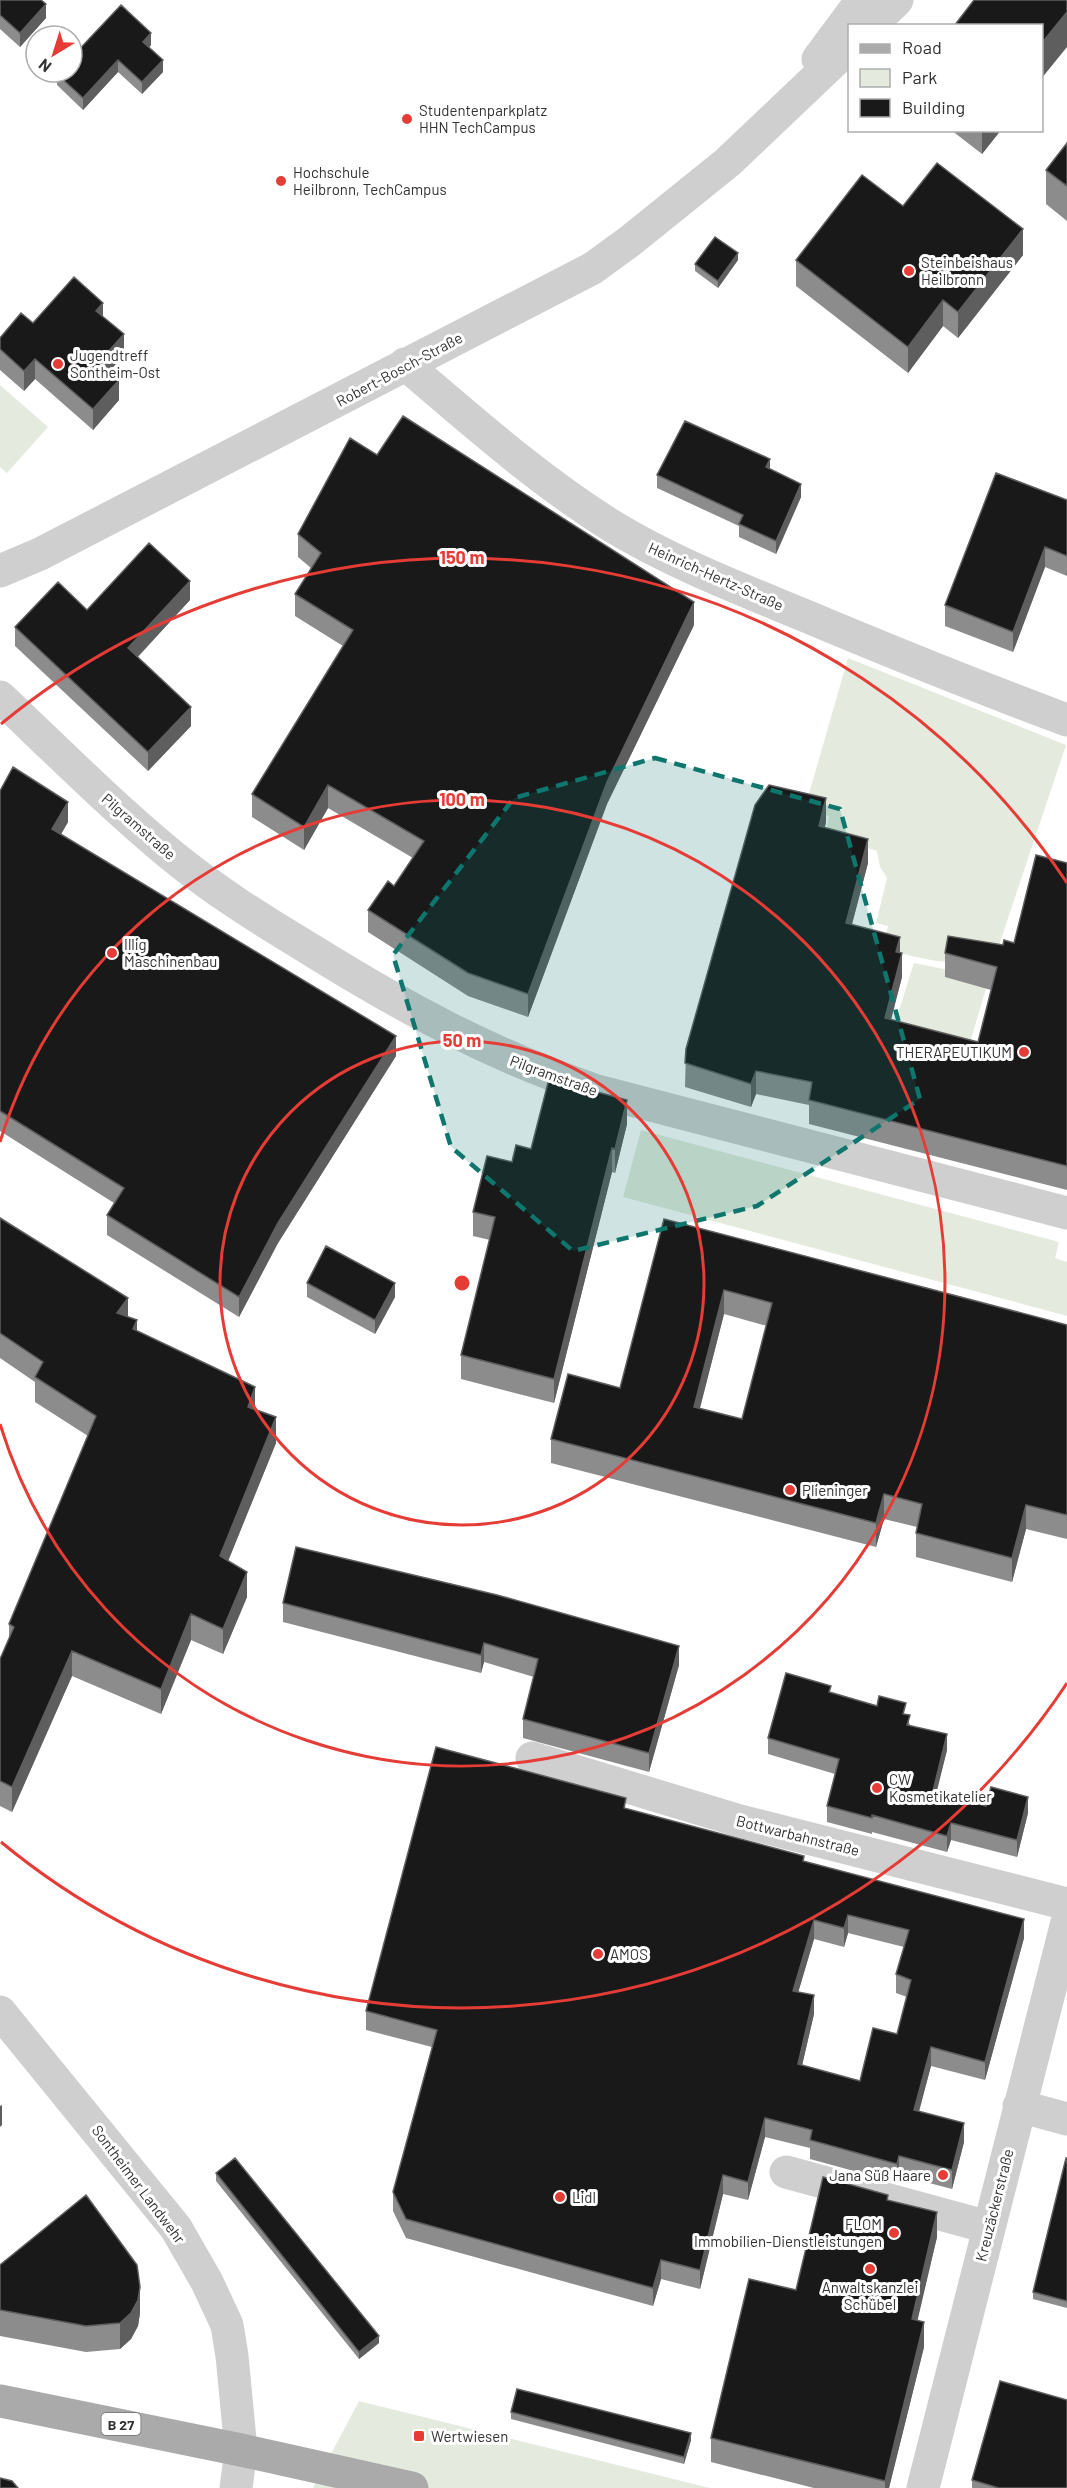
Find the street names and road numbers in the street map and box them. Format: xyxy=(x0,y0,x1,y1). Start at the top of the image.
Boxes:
street label: Robert-Bosch-Straße xyxy=(333,328,465,410)
street label: Heinrich-Hertz-Straße xyxy=(646,538,786,614)
street label: Pilgramstraße xyxy=(98,789,180,863)
street label: Pilgramstraße xyxy=(508,1051,600,1099)
street label: Bottwarbahnstraße xyxy=(735,1811,861,1859)
street label: Sontheimer Landwehr xyxy=(89,2121,190,2247)
street label: Kreuzäckerstraße xyxy=(971,2147,1017,2263)
road number: B 27 xyxy=(102,2413,140,2435)

